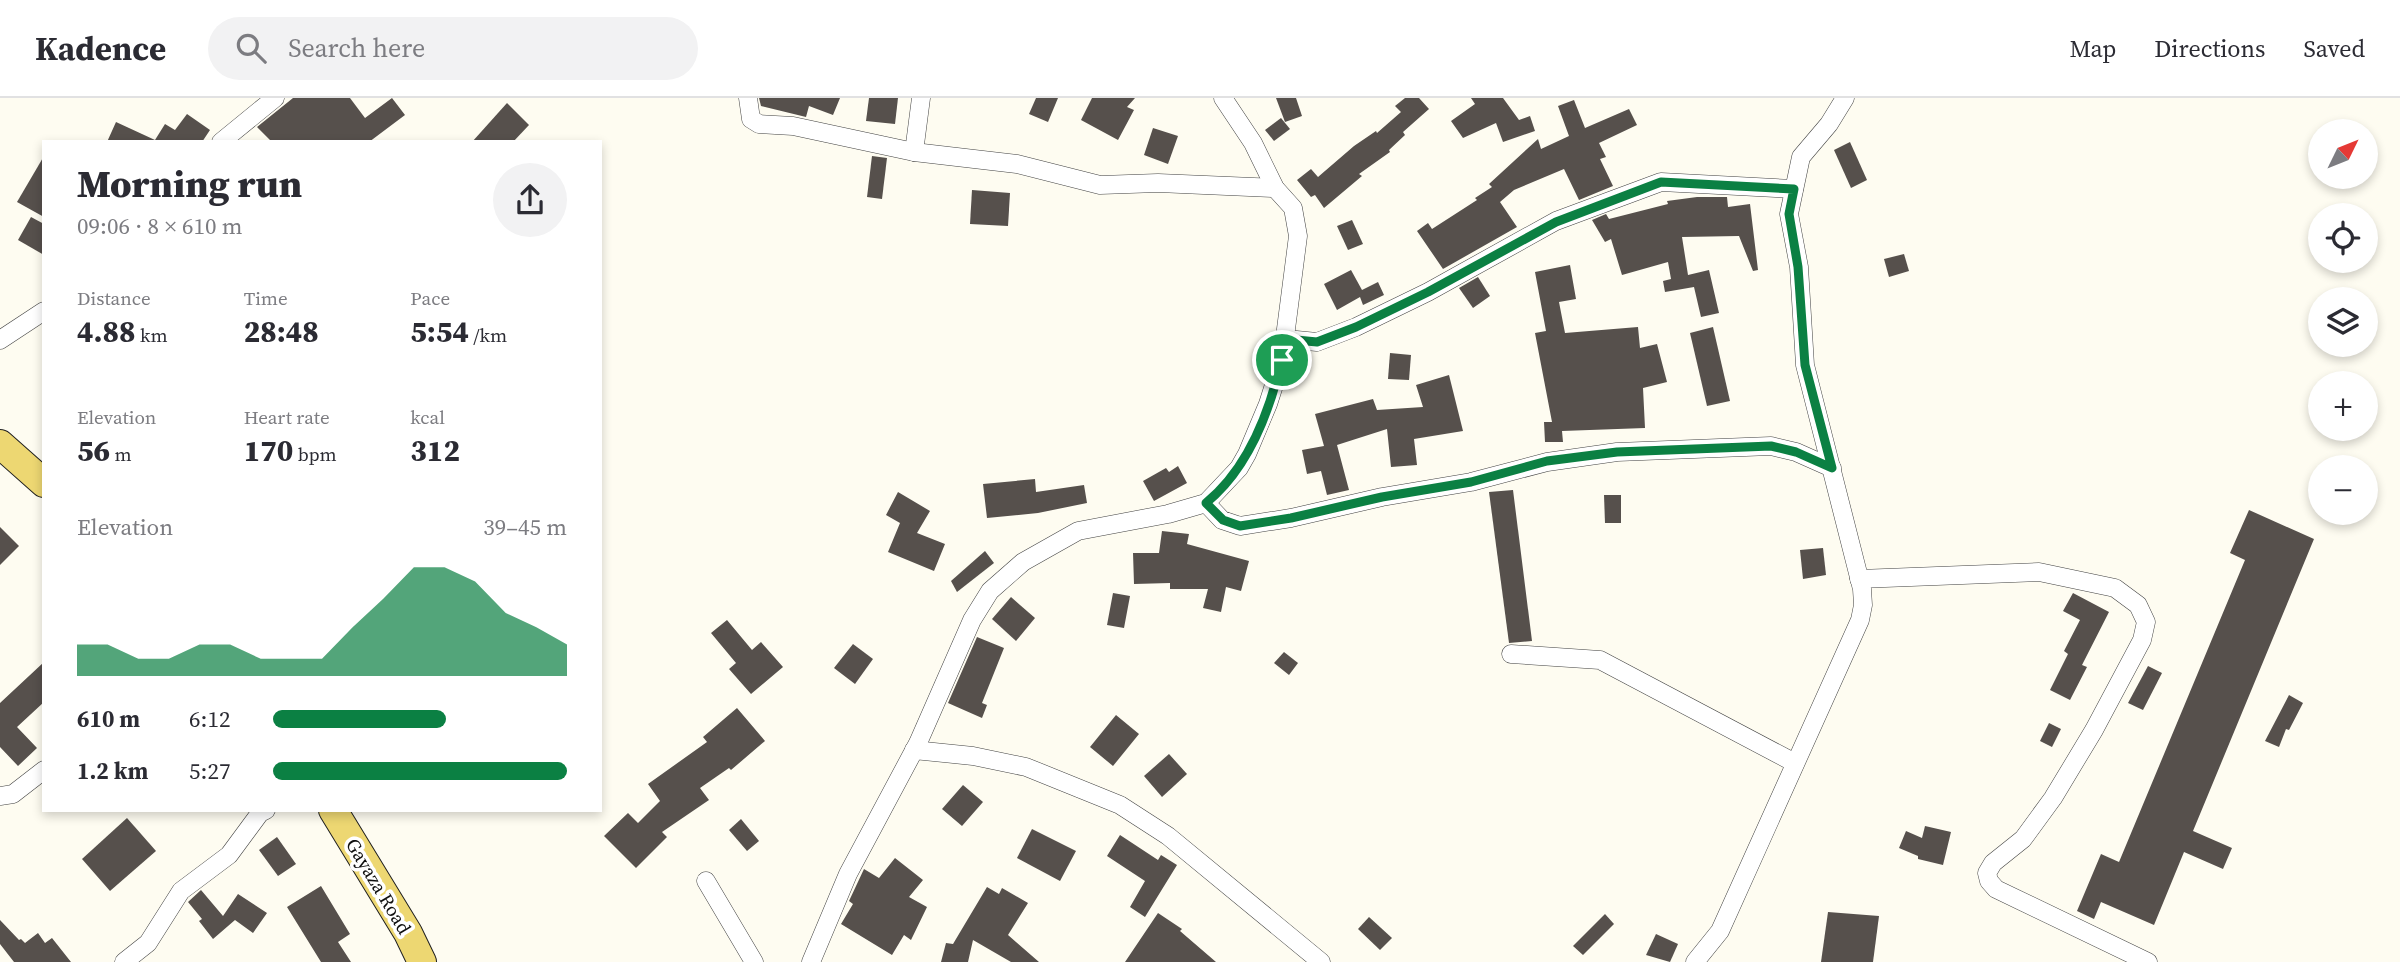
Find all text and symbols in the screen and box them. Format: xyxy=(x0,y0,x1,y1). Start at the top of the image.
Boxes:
search box xyxy=(208,17,698,80)
text: Kadence xyxy=(35,26,166,71)
icon: search xyxy=(232,29,270,67)
text: Search here xyxy=(288,30,425,66)
text: Map xyxy=(2069,32,2116,65)
text: Directions xyxy=(2154,32,2265,65)
text: Saved xyxy=(2303,32,2365,65)
north arrow xyxy=(2308,119,2378,189)
map controls xyxy=(2308,119,2378,525)
text: Morning run xyxy=(77,158,302,210)
button: share xyxy=(493,163,567,237)
button: locate xyxy=(2308,203,2378,273)
text: 09:06 · 8 × 610 m xyxy=(77,210,243,242)
text: Distance xyxy=(77,285,151,311)
text: Time xyxy=(244,285,288,311)
text: Pace xyxy=(410,285,450,311)
button: layers xyxy=(2308,287,2378,357)
text: 4.88 xyxy=(77,311,136,352)
text: 28:48 xyxy=(244,311,319,352)
text: 5:54 xyxy=(410,311,469,352)
text: km xyxy=(136,322,168,348)
text: /km xyxy=(469,322,507,348)
pin xyxy=(1252,330,1312,390)
icon: arrive xyxy=(1263,341,1301,379)
button: + xyxy=(2308,371,2378,441)
text: Elevation xyxy=(77,404,156,430)
text: Heart rate xyxy=(244,404,330,430)
text: kcal xyxy=(410,404,445,430)
text: 56 xyxy=(77,430,110,471)
text: 170 xyxy=(244,430,293,471)
text: 312 xyxy=(410,430,460,471)
text: m xyxy=(110,441,132,467)
text: bpm xyxy=(293,441,337,467)
button: − xyxy=(2308,455,2378,525)
text: Elevation xyxy=(77,511,173,543)
text: 39–45 m xyxy=(483,511,567,543)
text: 610 m xyxy=(77,703,140,735)
text: 6:12 xyxy=(189,703,230,735)
text: 1.2 km xyxy=(77,755,148,787)
text: 5:27 xyxy=(189,755,230,787)
street label: Gayaza Road xyxy=(340,833,418,939)

